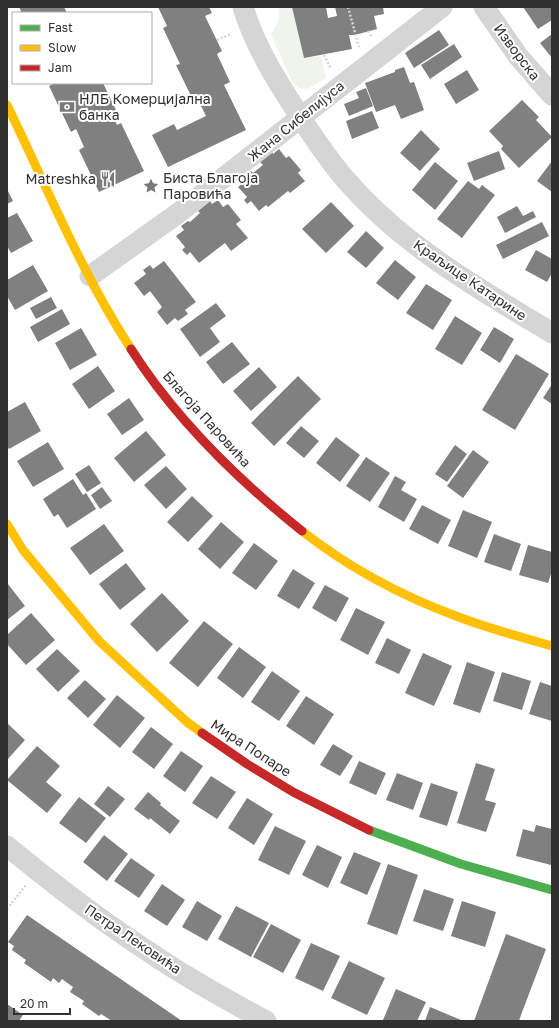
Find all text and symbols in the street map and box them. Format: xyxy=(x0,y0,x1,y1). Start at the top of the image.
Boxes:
legend xyxy=(12,12,152,84)
text: Fast xyxy=(48,20,73,35)
street label: Изворска xyxy=(491,20,544,83)
text: Slow xyxy=(48,40,76,55)
text: Jam xyxy=(48,60,72,75)
street label: Жана Сибелијуса xyxy=(244,77,347,165)
place label: НЛБ Комерцијална банка xyxy=(79,90,211,123)
bank icon: НЛБ Комерцијална банка xyxy=(58,98,76,116)
place label: Биста Благоја Паровића xyxy=(163,169,258,202)
place label: Matreshka xyxy=(25,170,96,187)
restaurant icon: Matreshka xyxy=(99,170,117,188)
place icon: Биста Благоја Паровића xyxy=(142,177,160,195)
street label: Краљице Катарине xyxy=(411,235,530,324)
street label: Благоја Паровића xyxy=(160,367,255,470)
street label: Мира Попаре xyxy=(208,715,295,780)
street label: Петра Лековића xyxy=(82,900,185,977)
scale bar xyxy=(14,990,70,1016)
text: 20 m xyxy=(20,996,48,1011)

